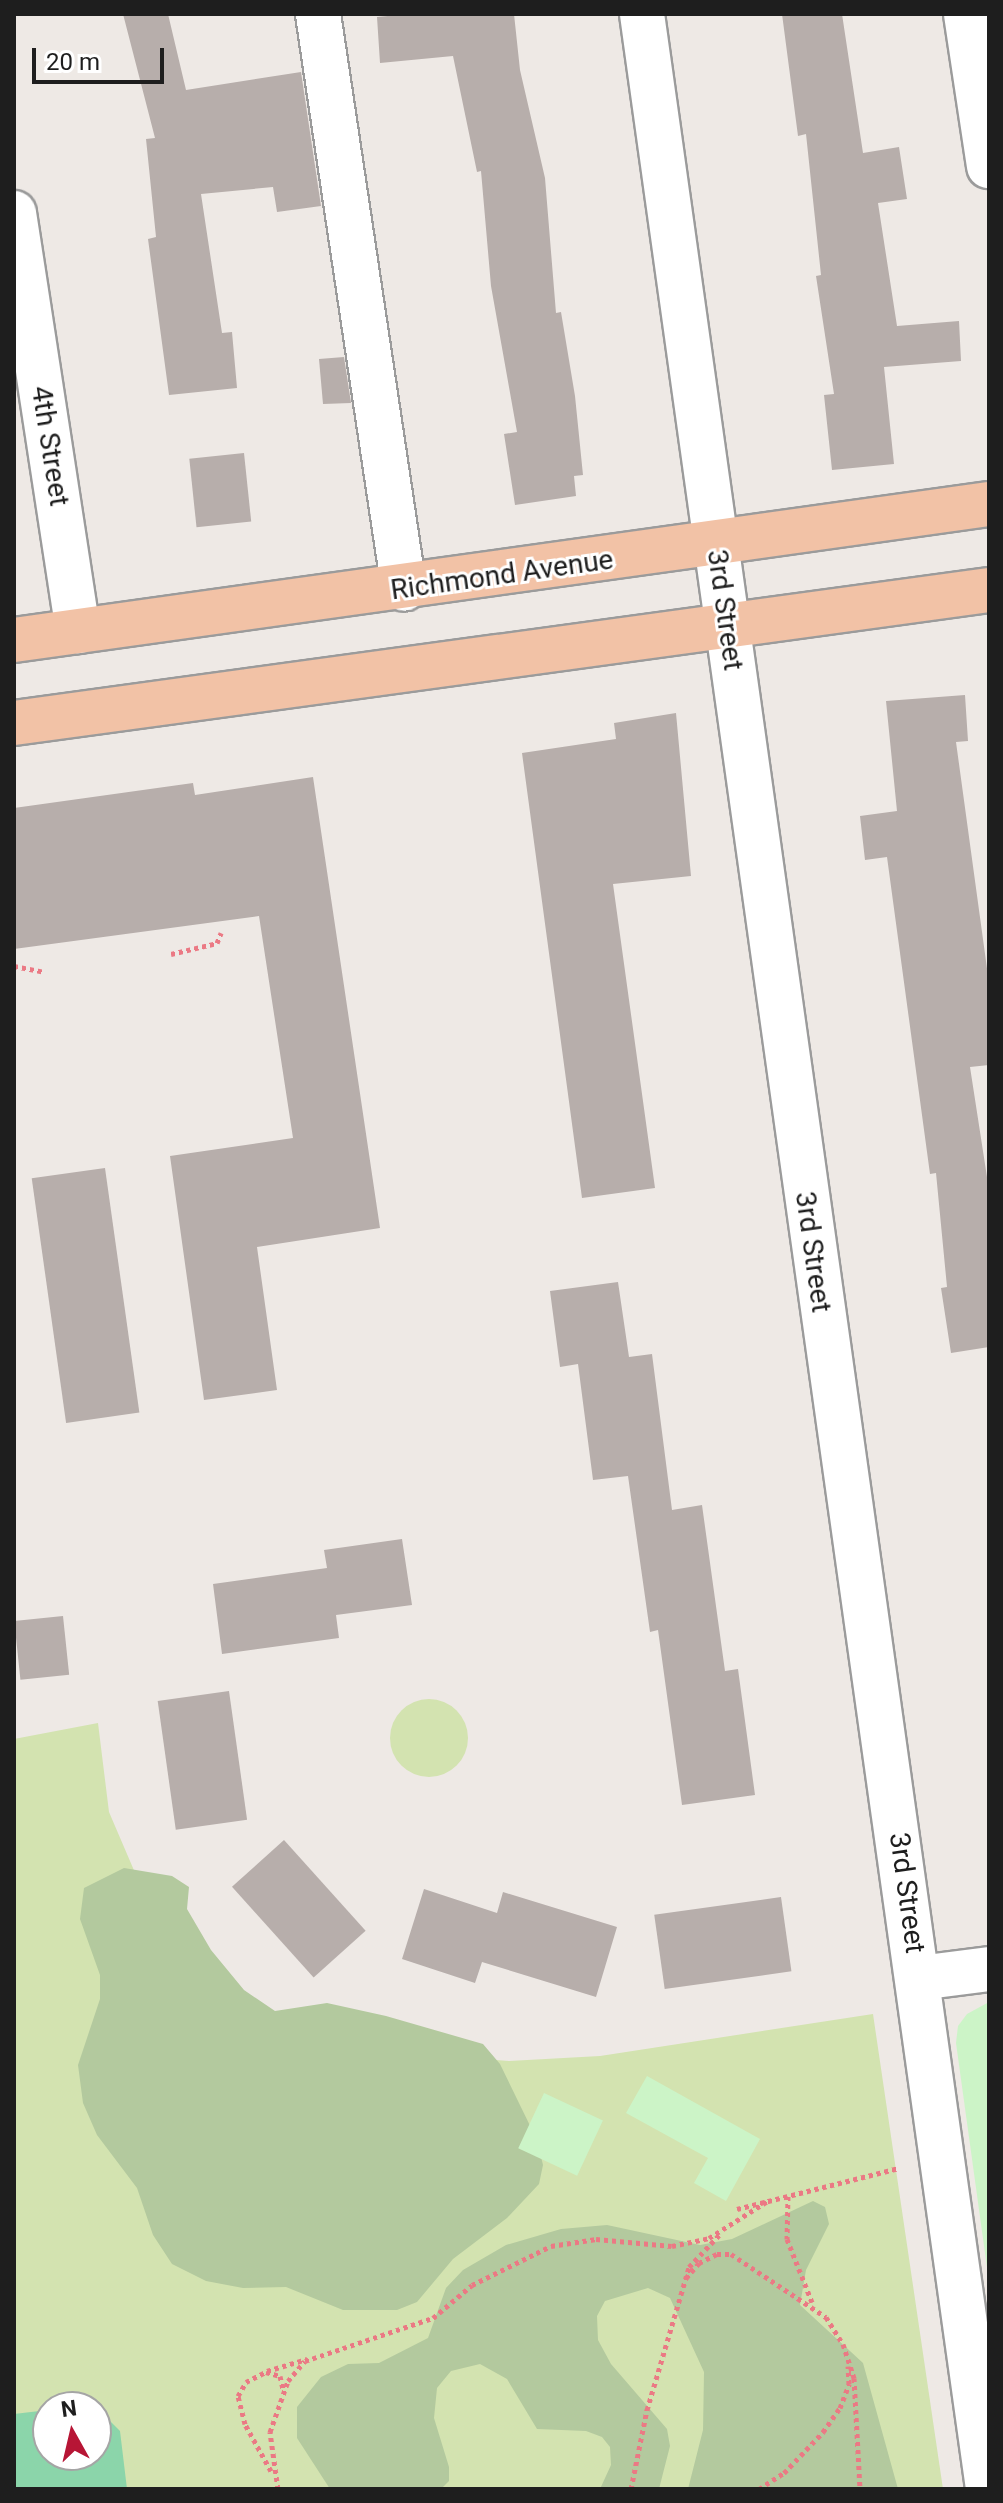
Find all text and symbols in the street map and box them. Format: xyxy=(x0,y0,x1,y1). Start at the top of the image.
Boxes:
scale bar xyxy=(36,32,168,82)
text: 20 m xyxy=(46,48,100,76)
street label: 4th Street xyxy=(24,384,76,508)
street label: Richmond Avenue xyxy=(389,543,615,607)
street label: 3rd Street xyxy=(700,547,750,673)
street label: 3rd Street xyxy=(788,1189,838,1315)
street label: 3rd Street xyxy=(882,1830,932,1956)
north arrow xyxy=(32,2391,112,2471)
text: N xyxy=(59,2395,78,2422)

